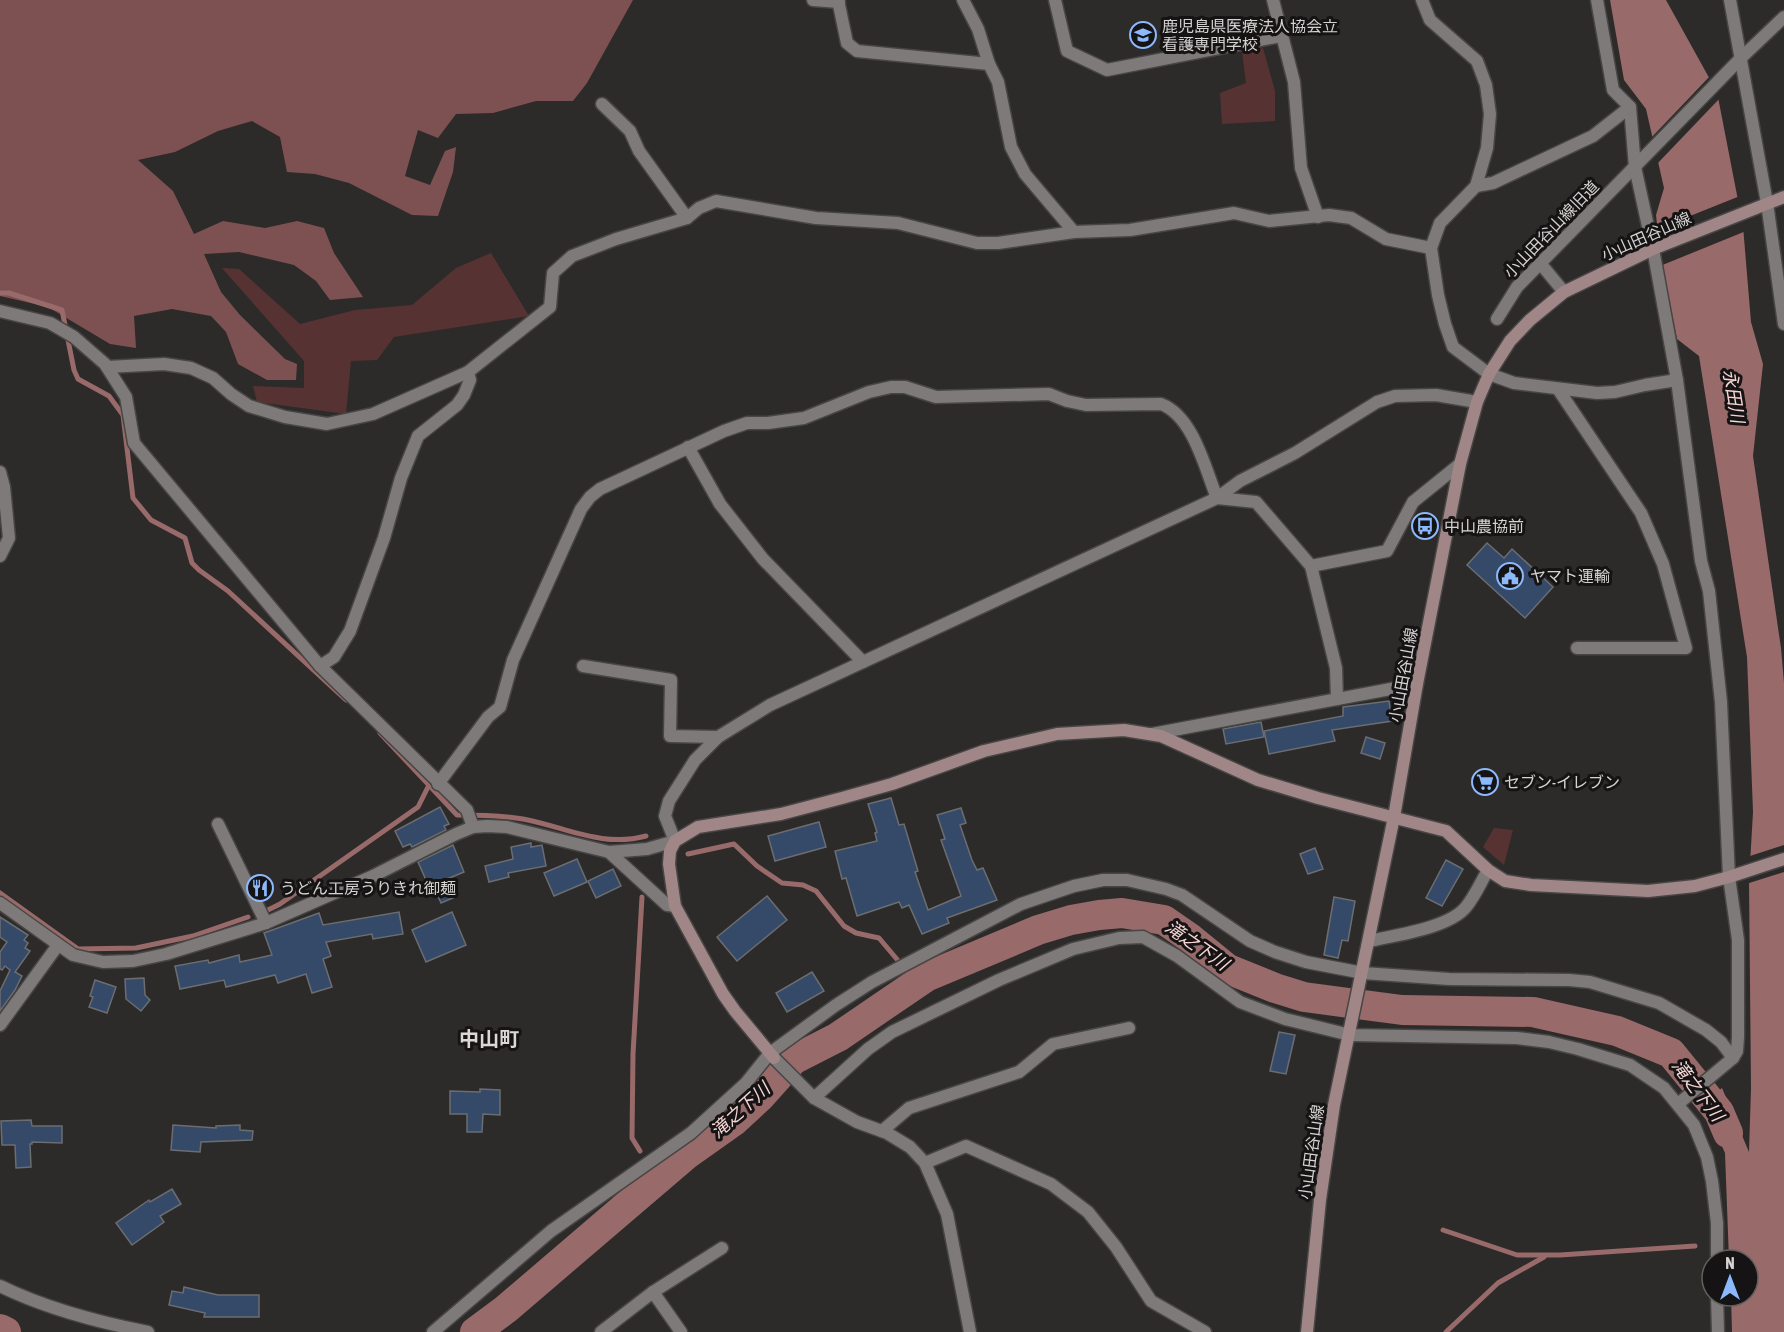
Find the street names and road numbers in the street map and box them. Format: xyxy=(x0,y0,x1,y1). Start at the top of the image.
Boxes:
street label: 小山田谷山線旧道 xyxy=(1500,177,1602,281)
street label: 小山田谷山線 xyxy=(1598,208,1694,264)
street label: 小山田谷山線 xyxy=(1386,626,1420,724)
street label: 小山田谷山線 xyxy=(1295,1103,1327,1201)

